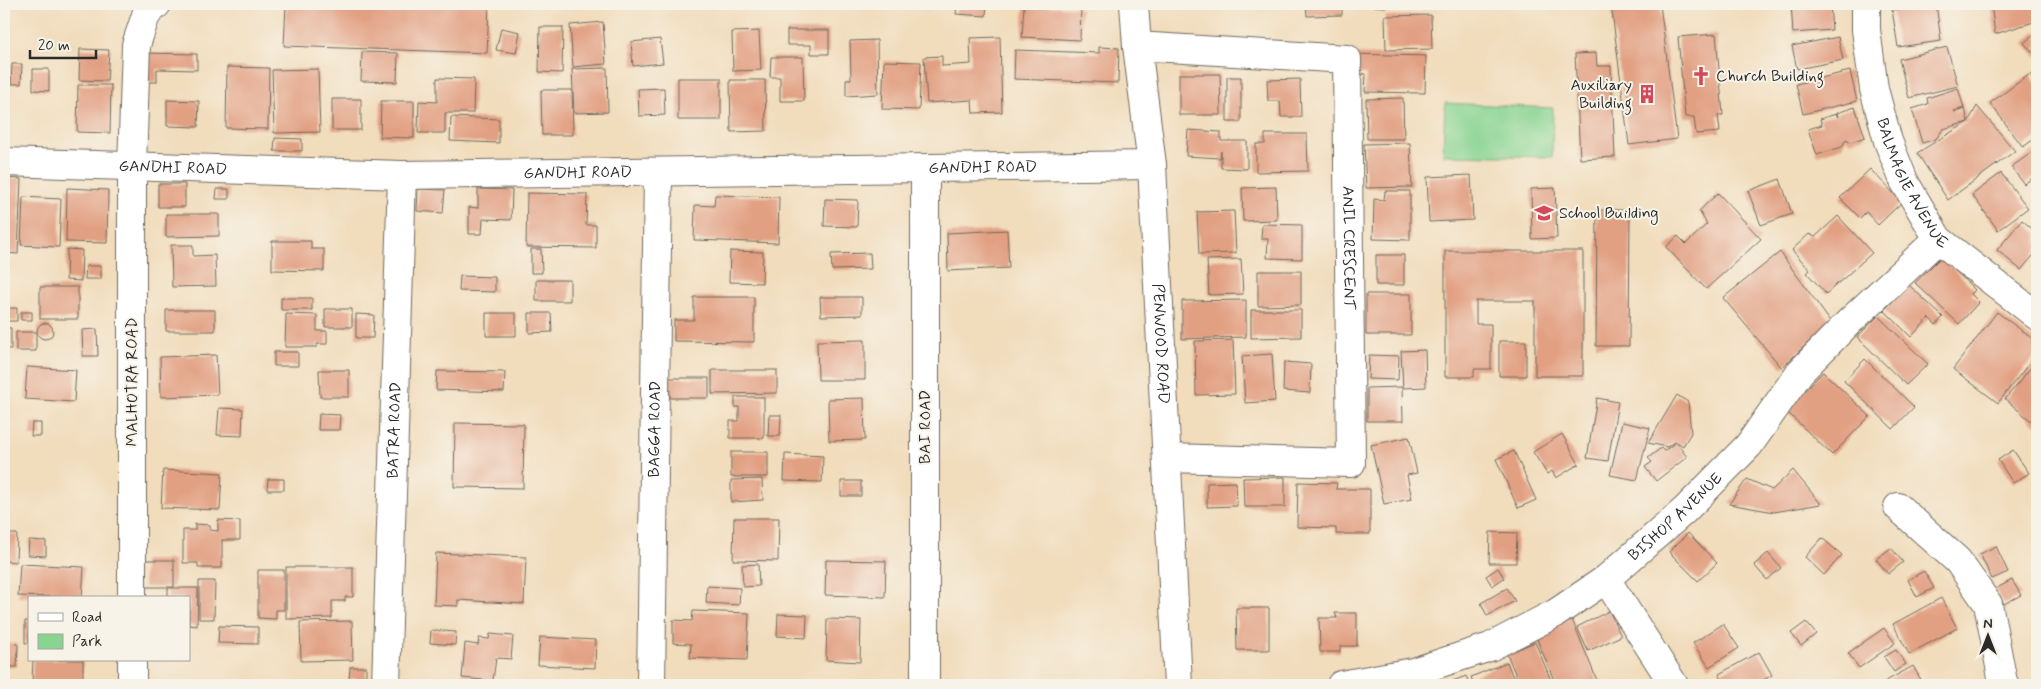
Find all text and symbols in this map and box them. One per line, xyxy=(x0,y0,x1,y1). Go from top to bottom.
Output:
scale bar xyxy=(30,28,96,60)
text: 20 m xyxy=(38,36,70,56)
church icon: Church Building xyxy=(1690,65,1712,87)
place label: Church Building xyxy=(1716,66,1824,88)
place label: Auxiliary Building xyxy=(1571,75,1632,115)
building icon: Auxiliary Building xyxy=(1636,83,1658,105)
street label: BALMAGIE AVENUE xyxy=(1872,116,1952,254)
street label: GANDHI ROAD xyxy=(118,155,228,180)
street label: GANDHI ROAD xyxy=(928,156,1037,178)
street label: GANDHI ROAD xyxy=(523,161,632,184)
street label: ANIL CRESCENT xyxy=(1338,186,1360,311)
school or university icon: School Building xyxy=(1533,202,1555,224)
place label: School Building xyxy=(1559,203,1658,225)
street label: PENWOOD ROAD xyxy=(1147,283,1174,404)
street label: MALHOTRA ROAD xyxy=(122,317,143,447)
street label: BAGGA ROAD xyxy=(643,381,666,478)
street label: BATRA ROAD xyxy=(382,382,406,479)
street label: BAI ROAD xyxy=(915,390,936,464)
street label: BISHOP AVENUE xyxy=(1624,468,1727,566)
legend xyxy=(28,596,190,662)
text: Road xyxy=(72,608,102,628)
north arrow xyxy=(1964,612,2014,662)
text: N xyxy=(1983,615,1993,633)
text: Park xyxy=(72,632,102,652)

